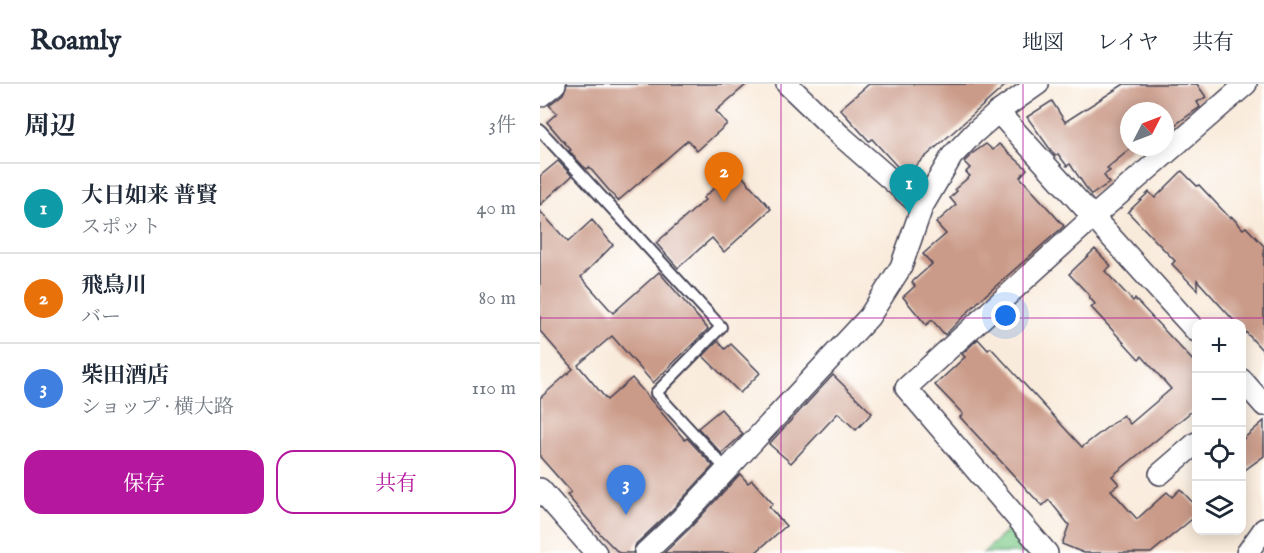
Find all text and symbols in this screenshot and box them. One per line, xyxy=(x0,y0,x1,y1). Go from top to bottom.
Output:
text: Roamly xyxy=(30,24,121,59)
text: 地図 xyxy=(1022,30,1064,57)
text: レイヤ xyxy=(1097,30,1159,57)
text: 共有 xyxy=(1192,30,1234,57)
north arrow xyxy=(1120,102,1174,156)
text: 周辺 xyxy=(24,110,76,143)
text: 3件 xyxy=(489,113,516,138)
pin: 2 xyxy=(704,152,744,202)
pin: 1 xyxy=(890,164,928,214)
text: 大日如来 普賢 xyxy=(81,182,218,210)
text: 1 xyxy=(40,196,47,221)
text: 40 m xyxy=(477,196,516,221)
text: スポット xyxy=(81,215,161,240)
text: 飛鳥川 xyxy=(81,272,147,300)
text: 2 xyxy=(39,286,48,311)
text: 80 m xyxy=(479,286,516,311)
your location xyxy=(991,301,1020,330)
text: バー xyxy=(81,305,121,330)
map controls xyxy=(1192,319,1246,535)
button: + xyxy=(1192,319,1246,373)
text: 柴田酒店 xyxy=(81,362,169,390)
button: − xyxy=(1192,373,1246,427)
text: 3 xyxy=(40,376,47,401)
text: 110 m xyxy=(472,376,516,401)
text: ショップ · 横大路 xyxy=(81,395,234,420)
button: locate xyxy=(1192,427,1246,481)
button: 保存 xyxy=(24,450,264,514)
button: 共有 xyxy=(276,450,516,514)
pin: 3 xyxy=(606,466,646,515)
button: layers xyxy=(1192,481,1246,535)

